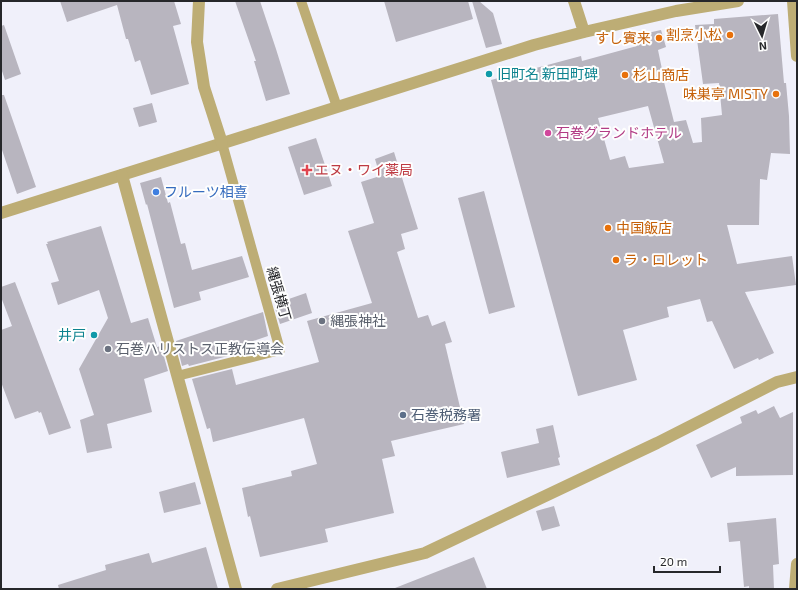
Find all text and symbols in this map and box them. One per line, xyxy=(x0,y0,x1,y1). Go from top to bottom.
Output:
north arrow xyxy=(742,16,782,56)
place label: 割烹小松 xyxy=(666,26,722,43)
place label: すし賓来 xyxy=(595,29,651,46)
marker: 割烹小松 xyxy=(725,30,735,40)
marker: すし賓来 xyxy=(654,33,664,43)
text: N xyxy=(758,40,767,53)
place label: 旧町名 新田町碑 xyxy=(497,65,598,82)
place label: 杉山商店 xyxy=(633,66,689,83)
marker: 旧町名 新田町碑 xyxy=(484,69,494,79)
marker: 杉山商店 xyxy=(620,70,630,80)
place label: 味巣亭 MISTY xyxy=(683,85,768,102)
marker: 味巣亭 MISTY xyxy=(771,89,781,99)
place label: 石巻グランドホテル xyxy=(556,124,682,141)
marker: 石巻グランドホテル xyxy=(543,128,553,138)
place label: エヌ・ワイ薬局 xyxy=(315,161,413,178)
marker: エヌ・ワイ薬局 xyxy=(302,165,312,175)
place label: フルーツ相喜 xyxy=(164,183,248,200)
marker: フルーツ相喜 xyxy=(151,187,161,197)
place label: 中国飯店 xyxy=(616,219,672,236)
marker: 中国飯店 xyxy=(603,223,613,233)
place label: ラ・ロレット xyxy=(624,251,708,268)
marker: ラ・ロレット xyxy=(611,255,621,265)
street label: 縄張横丁 xyxy=(264,265,295,323)
place label: 縄張神社 xyxy=(330,312,386,329)
marker: 縄張神社 xyxy=(317,316,327,326)
place label: 井戸 xyxy=(58,326,86,343)
marker: 井戸 xyxy=(89,330,99,340)
place label: 石巻ハリストス正教伝導会 xyxy=(116,340,284,357)
marker: 石巻ハリストス正教伝導会 xyxy=(103,344,113,354)
place label: 石巻税務署 xyxy=(411,406,481,423)
marker: 石巻税務署 xyxy=(398,410,408,420)
scale bar xyxy=(654,548,720,574)
text: 20 m xyxy=(660,554,687,568)

